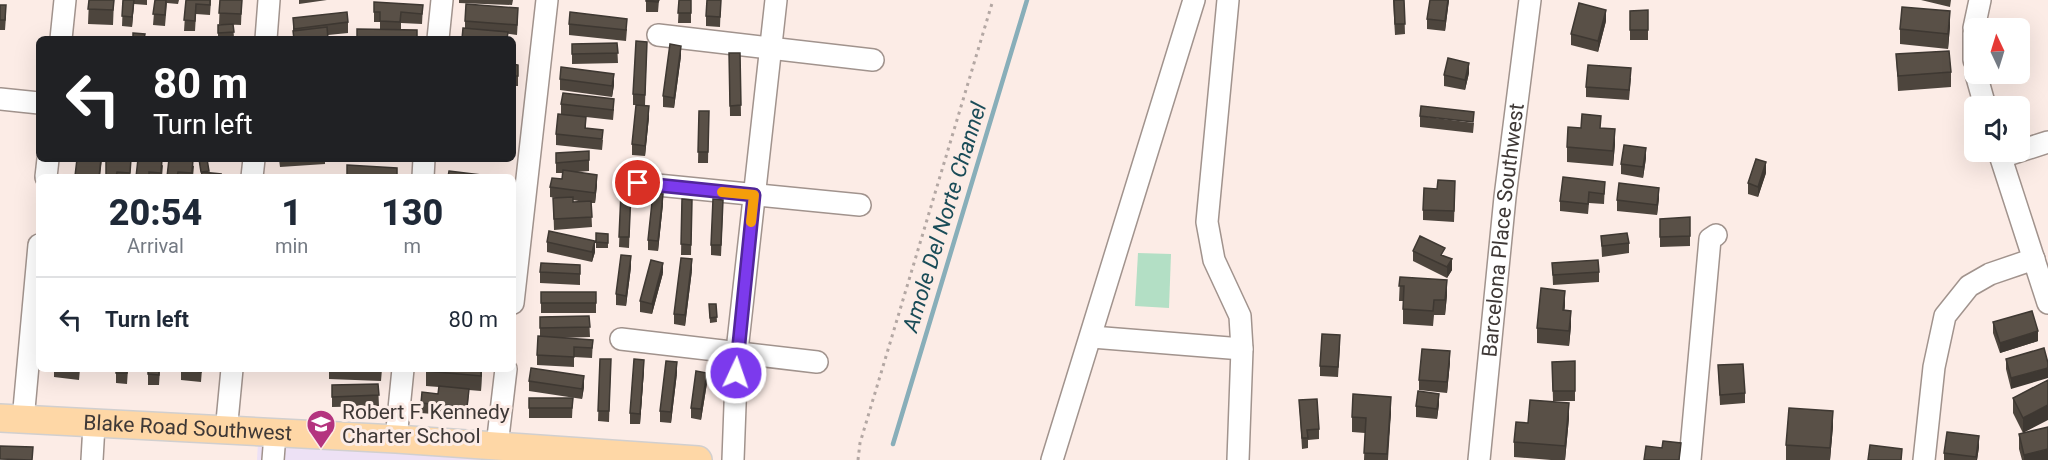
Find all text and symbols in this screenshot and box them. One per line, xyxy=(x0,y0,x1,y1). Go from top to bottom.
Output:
north arrow xyxy=(1964,18,2030,84)
map controls xyxy=(1964,18,2030,162)
text: 80 m xyxy=(153,59,248,108)
icon: left xyxy=(54,60,132,138)
button: sound xyxy=(1964,96,2030,162)
water label: Amole Del Norte Channel xyxy=(897,99,992,336)
street label: Barcelona Place Southwest xyxy=(1477,102,1529,358)
text: Turn left xyxy=(153,109,253,141)
pin xyxy=(612,157,663,208)
icon: arrive xyxy=(621,166,654,199)
text: 20:54 xyxy=(109,192,202,234)
text: 1 xyxy=(281,192,302,234)
text: 130 xyxy=(381,192,443,234)
text: Arrival xyxy=(127,234,184,258)
text: min xyxy=(275,234,308,258)
text: m xyxy=(403,234,421,258)
icon: left xyxy=(54,303,87,336)
text: Turn left xyxy=(105,307,189,332)
text: 80 m xyxy=(449,307,498,332)
position arrow xyxy=(704,341,768,405)
place label: Robert F. Kennedy Charter School xyxy=(342,400,510,448)
school or university icon: Robert F. Kennedy Charter School xyxy=(305,408,337,450)
street label: Blake Road Southwest xyxy=(83,410,293,445)

